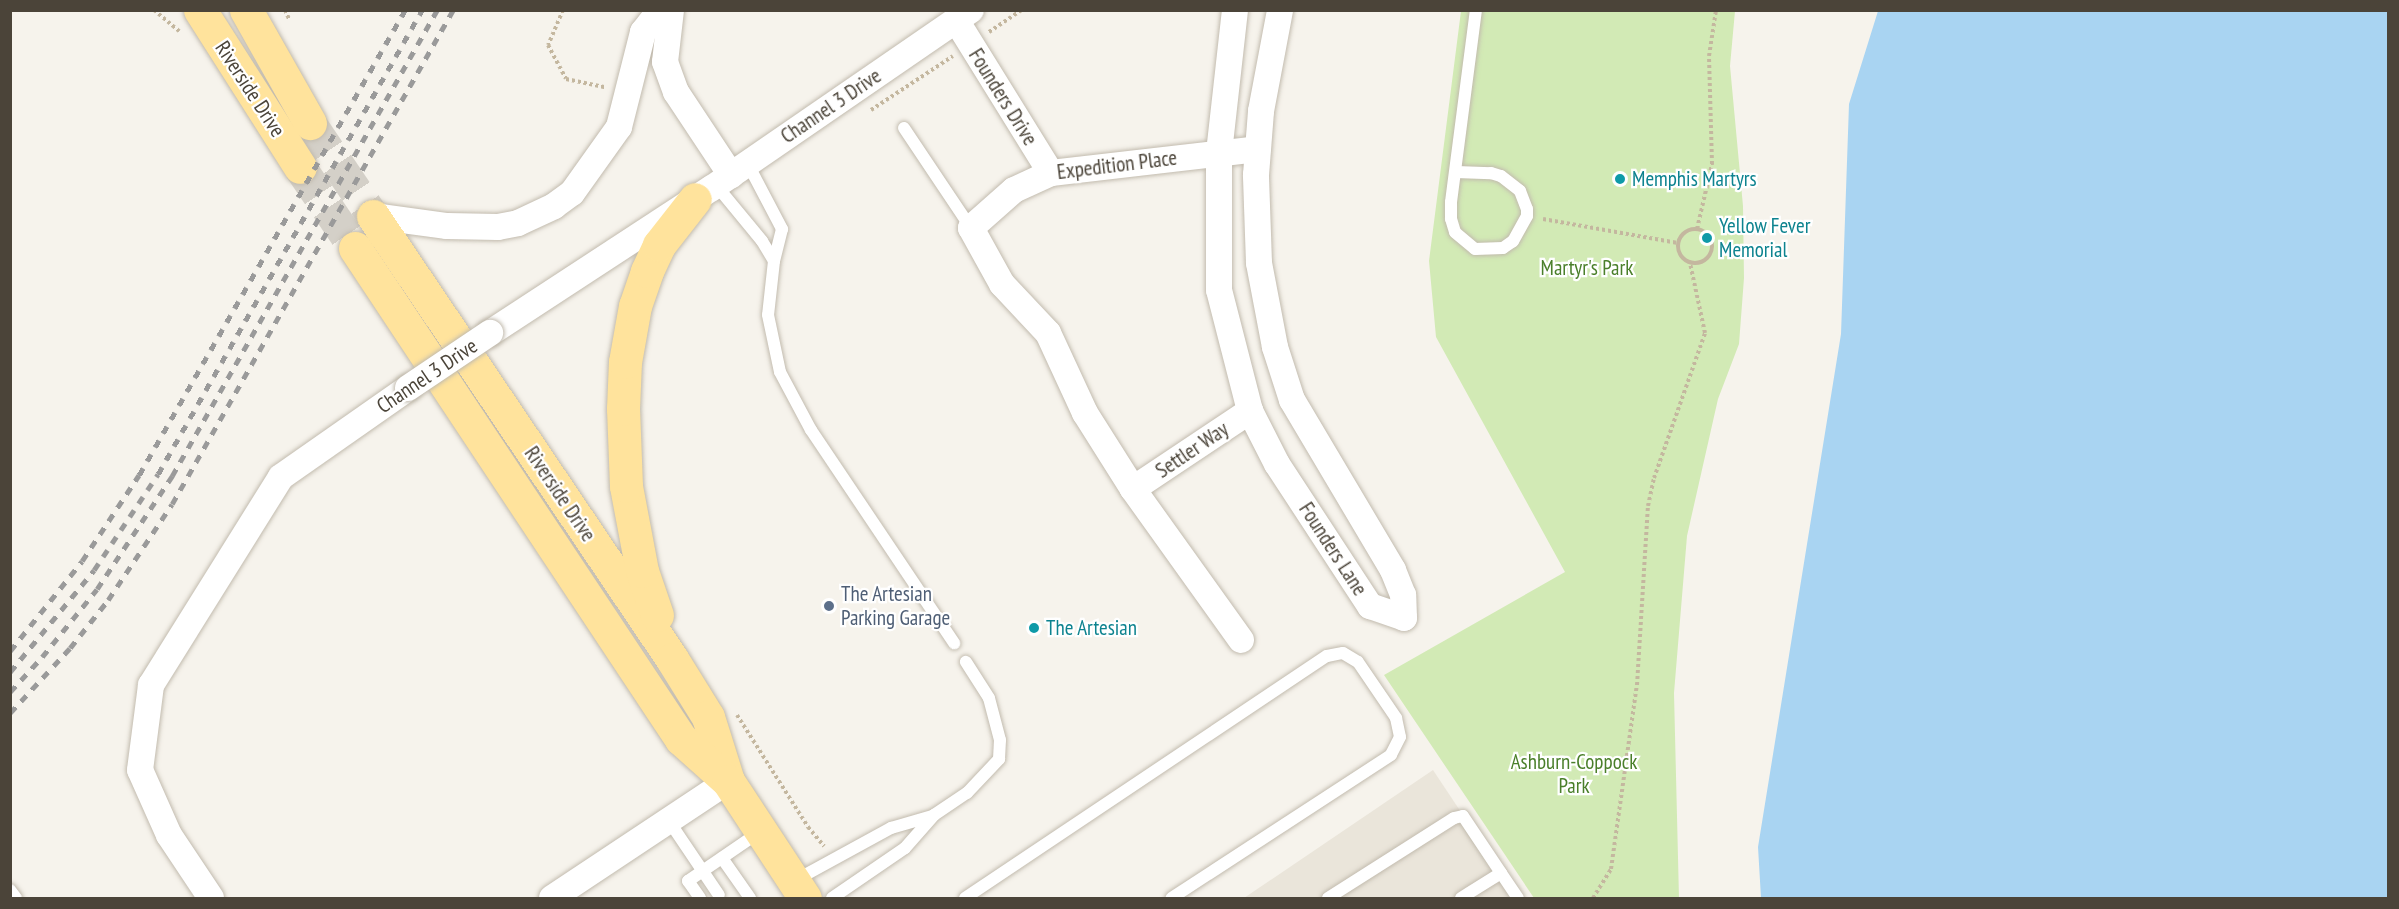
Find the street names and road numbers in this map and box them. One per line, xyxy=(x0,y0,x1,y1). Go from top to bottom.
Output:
street label: Riverside Drive xyxy=(210,36,290,142)
street label: Founders Drive xyxy=(963,44,1043,150)
street label: Channel 3 Drive xyxy=(776,63,886,149)
street label: Expedition Place xyxy=(1056,145,1178,185)
street label: Channel 3 Drive xyxy=(372,333,482,419)
street label: Settler Way xyxy=(1151,416,1233,484)
street label: Riverside Drive xyxy=(519,442,601,546)
street label: Founders Lane xyxy=(1294,498,1372,600)

